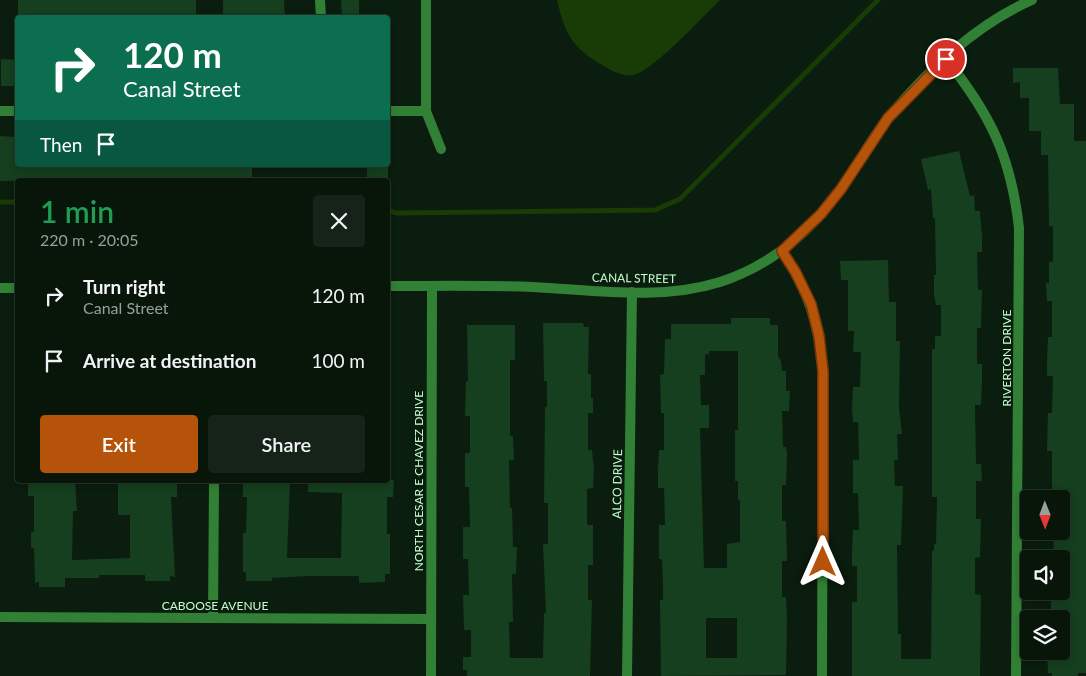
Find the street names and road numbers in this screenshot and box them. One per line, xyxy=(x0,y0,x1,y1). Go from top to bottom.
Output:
street label: CANAL STREET xyxy=(592,270,676,286)
street label: RIVERTON DRIVE xyxy=(999,310,1014,406)
street label: NORTH CESAR E CHAVEZ DRIVE xyxy=(411,391,426,571)
street label: ALCO DRIVE xyxy=(609,449,625,519)
street label: CABOOSE AVENUE xyxy=(162,598,268,613)

